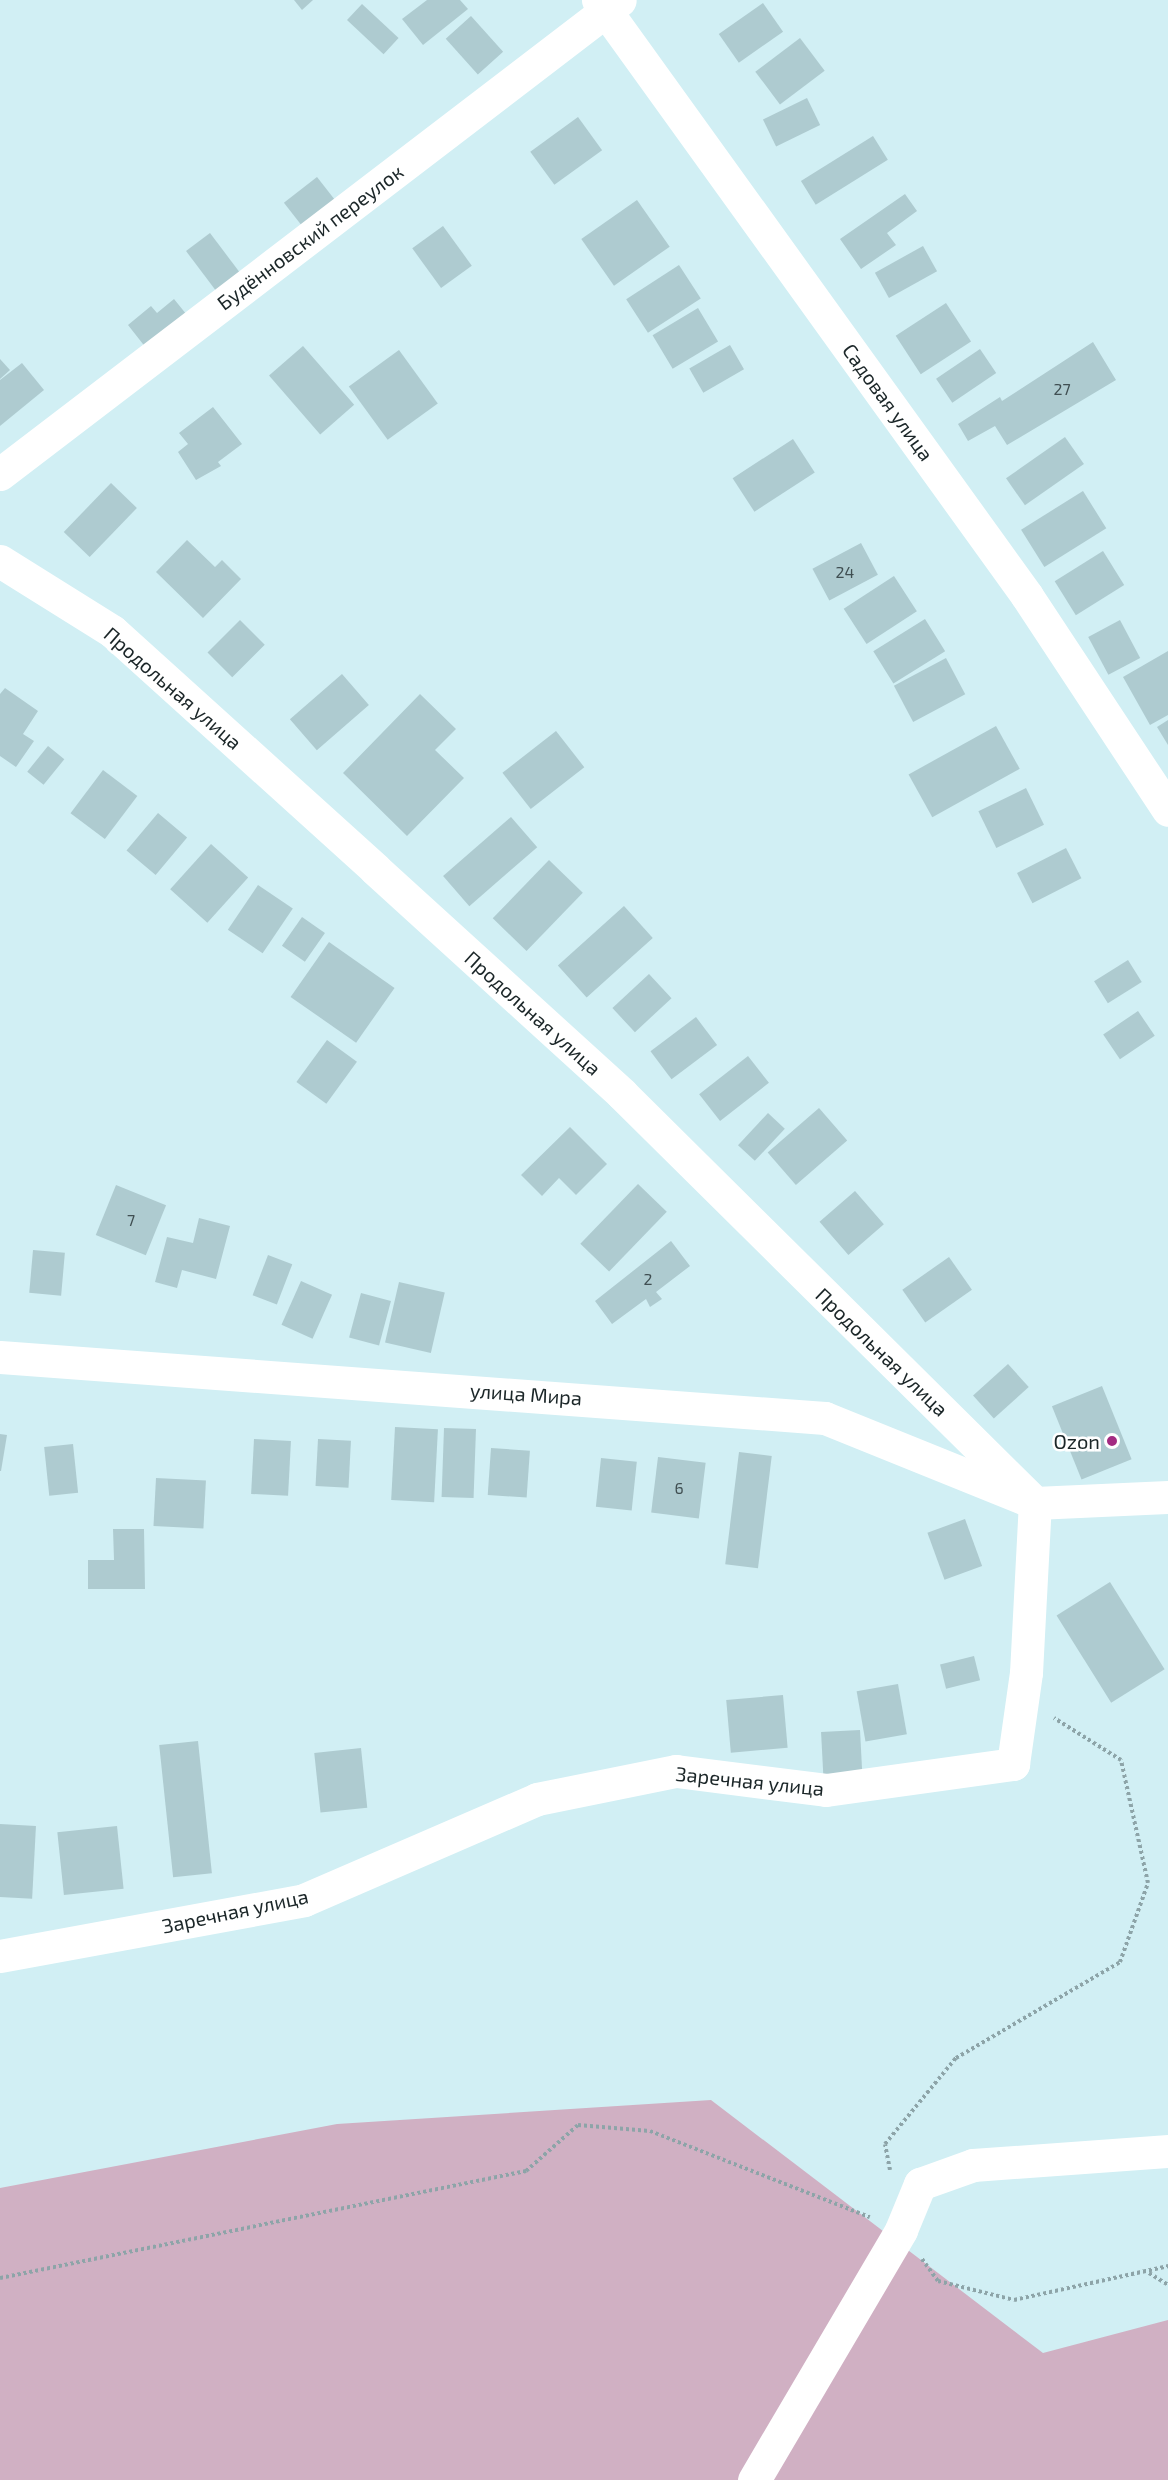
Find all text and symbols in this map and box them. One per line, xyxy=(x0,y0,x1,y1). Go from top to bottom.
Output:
street label: Будённовский переулок xyxy=(212,159,408,315)
street label: Садовая улица xyxy=(837,339,939,465)
house number: 27 xyxy=(1053,379,1071,399)
house number: 24 xyxy=(836,562,854,582)
street label: Продольная улица xyxy=(99,622,247,754)
street label: Продольная улица xyxy=(460,946,606,1080)
house number: 7 xyxy=(127,1210,135,1230)
house number: 2 xyxy=(644,1269,652,1289)
street label: Продольная улица xyxy=(811,1283,953,1421)
street label: улица Мира xyxy=(469,1378,583,1410)
place label: Ozon xyxy=(1053,1429,1100,1453)
marker: Ozon xyxy=(1105,1434,1119,1448)
house number: 6 xyxy=(674,1478,684,1498)
street label: Заречная улица xyxy=(675,1761,825,1801)
street label: Заречная улица xyxy=(160,1884,310,1938)

